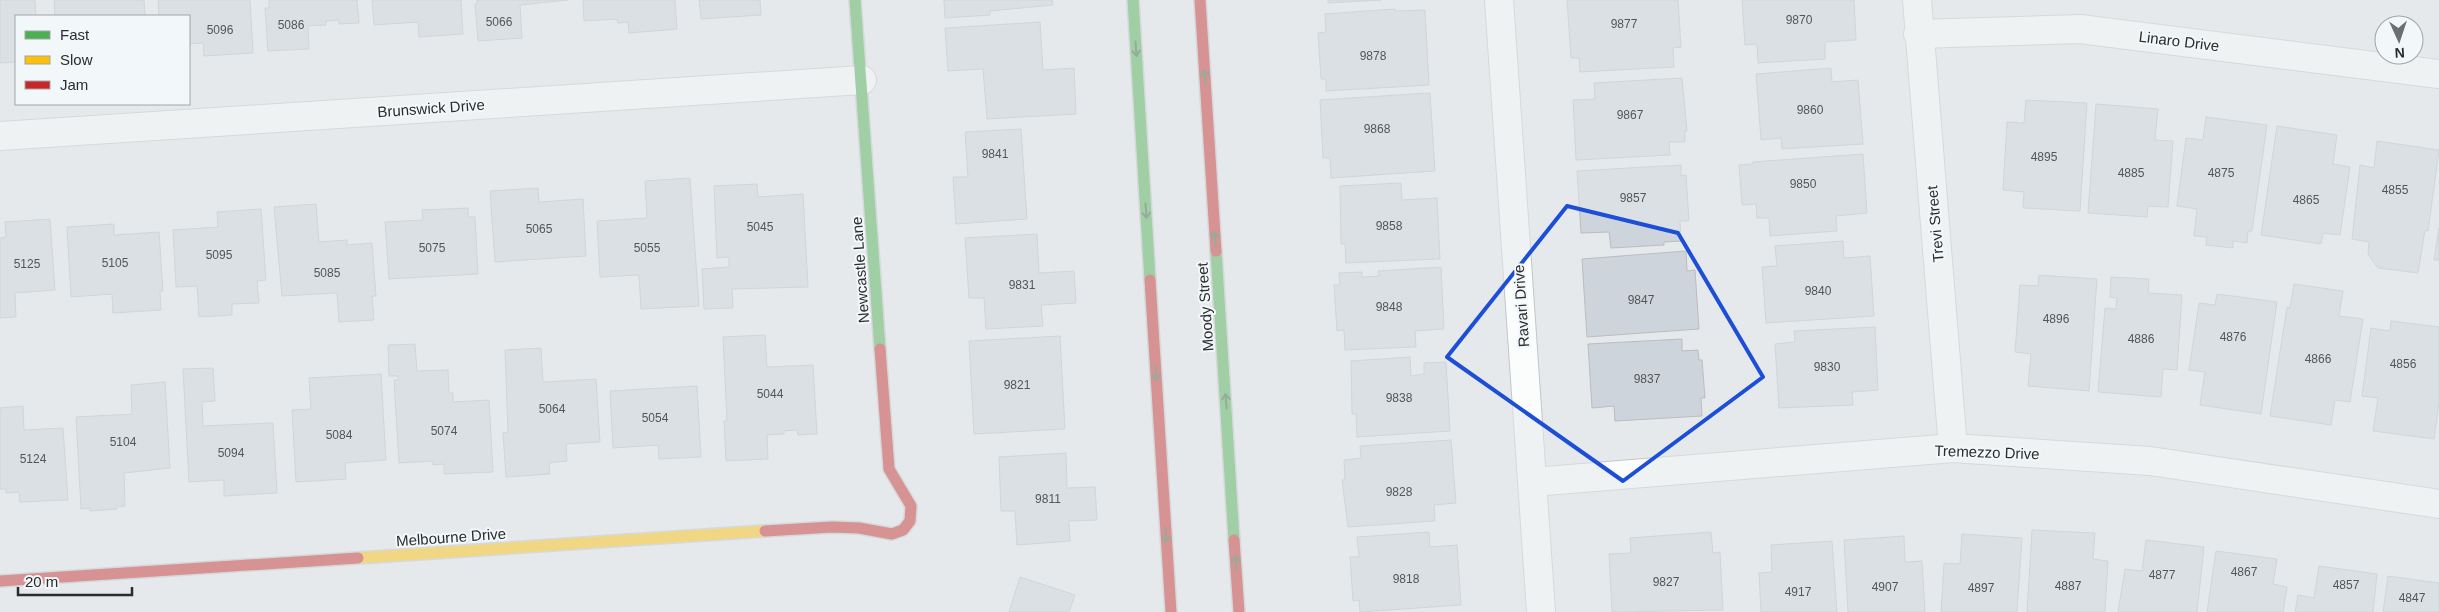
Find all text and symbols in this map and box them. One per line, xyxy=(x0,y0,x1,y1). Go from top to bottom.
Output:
house number: 9870 xyxy=(1786,13,1813,27)
legend xyxy=(15,15,190,105)
house number: 5066 xyxy=(486,15,513,29)
north arrow xyxy=(2374,15,2424,65)
house number: 9877 xyxy=(1611,17,1638,31)
house number: 5086 xyxy=(278,18,305,32)
house number: 5096 xyxy=(207,23,234,37)
text: Fast xyxy=(60,26,90,43)
street label: Linaro Drive xyxy=(2138,28,2220,54)
one-way arrow xyxy=(1132,40,1141,56)
text: N xyxy=(2394,45,2405,61)
house number: 9878 xyxy=(1360,49,1387,63)
text: Slow xyxy=(60,51,93,68)
one-way arrow xyxy=(1200,69,1209,85)
text: Jam xyxy=(60,76,88,93)
street label: Brunswick Drive xyxy=(377,96,485,120)
house number: 9860 xyxy=(1797,103,1824,117)
house number: 9867 xyxy=(1617,108,1644,122)
house number: 9868 xyxy=(1364,122,1391,136)
house number: 9841 xyxy=(982,147,1009,161)
house number: 4895 xyxy=(2031,150,2058,164)
house number: 4885 xyxy=(2118,166,2145,180)
house number: 4875 xyxy=(2208,166,2235,180)
house number: 9850 xyxy=(1790,177,1817,191)
house number: 4855 xyxy=(2382,183,2409,197)
street label: Trevi Street xyxy=(1923,184,1947,263)
house number: 9857 xyxy=(1620,191,1647,205)
house number: 4865 xyxy=(2293,193,2320,207)
one-way arrow xyxy=(1142,203,1151,219)
street label: Newcastle Lane xyxy=(848,216,872,324)
house number: 9858 xyxy=(1376,219,1403,233)
house number: 5045 xyxy=(747,220,774,234)
house number: 5065 xyxy=(526,222,553,236)
one-way arrow xyxy=(1211,231,1220,247)
house number: 5075 xyxy=(419,241,446,255)
house number: 5055 xyxy=(634,241,661,255)
house number: 5095 xyxy=(206,248,233,262)
house number: 5105 xyxy=(102,256,129,270)
house number: 5125 xyxy=(14,257,41,271)
street label: Moody Street xyxy=(1193,261,1217,352)
street label: Ravari Drive xyxy=(1510,264,1532,348)
house number: 5085 xyxy=(314,266,341,280)
house number: 9831 xyxy=(1009,278,1036,292)
house number: 9840 xyxy=(1805,284,1832,298)
house number: 9847 xyxy=(1628,293,1655,307)
house number: 9848 xyxy=(1376,300,1403,314)
house number: 4896 xyxy=(2043,312,2070,326)
house number: 4876 xyxy=(2220,330,2247,344)
house number: 4886 xyxy=(2128,332,2155,346)
house number: 4866 xyxy=(2305,352,2332,366)
house number: 4856 xyxy=(2390,357,2417,371)
house number: 9830 xyxy=(1814,360,1841,374)
one-way arrow xyxy=(1152,365,1161,381)
house number: 9837 xyxy=(1634,372,1661,386)
house number: 9821 xyxy=(1004,378,1031,392)
house number: 5044 xyxy=(757,387,784,401)
house number: 9838 xyxy=(1386,391,1413,405)
one-way arrow xyxy=(1221,393,1230,409)
house number: 5064 xyxy=(539,402,566,416)
house number: 5054 xyxy=(642,411,669,425)
house number: 5074 xyxy=(431,424,458,438)
house number: 5084 xyxy=(326,428,353,442)
house number: 5104 xyxy=(110,435,137,449)
street label: Tremezzo Drive xyxy=(1934,442,2040,462)
house number: 5094 xyxy=(218,446,245,460)
house number: 5124 xyxy=(20,452,47,466)
house number: 9828 xyxy=(1386,485,1413,499)
house number: 9811 xyxy=(1035,492,1061,506)
street label: Melbourne Drive xyxy=(396,525,506,549)
one-way arrow xyxy=(1162,527,1171,543)
one-way arrow xyxy=(1231,556,1241,572)
scale bar xyxy=(18,564,131,596)
house number: 4867 xyxy=(2231,565,2258,579)
house number: 4877 xyxy=(2149,568,2176,582)
house number: 9818 xyxy=(1393,572,1420,586)
text: 20 m xyxy=(25,573,58,590)
house number: 9827 xyxy=(1653,575,1680,589)
house number: 4857 xyxy=(2333,578,2360,592)
house number: 4887 xyxy=(2055,579,2082,593)
house number: 4907 xyxy=(1872,580,1899,594)
house number: 4897 xyxy=(1968,581,1995,595)
house number: 4917 xyxy=(1785,585,1812,599)
house number: 4847 xyxy=(2399,591,2426,605)

